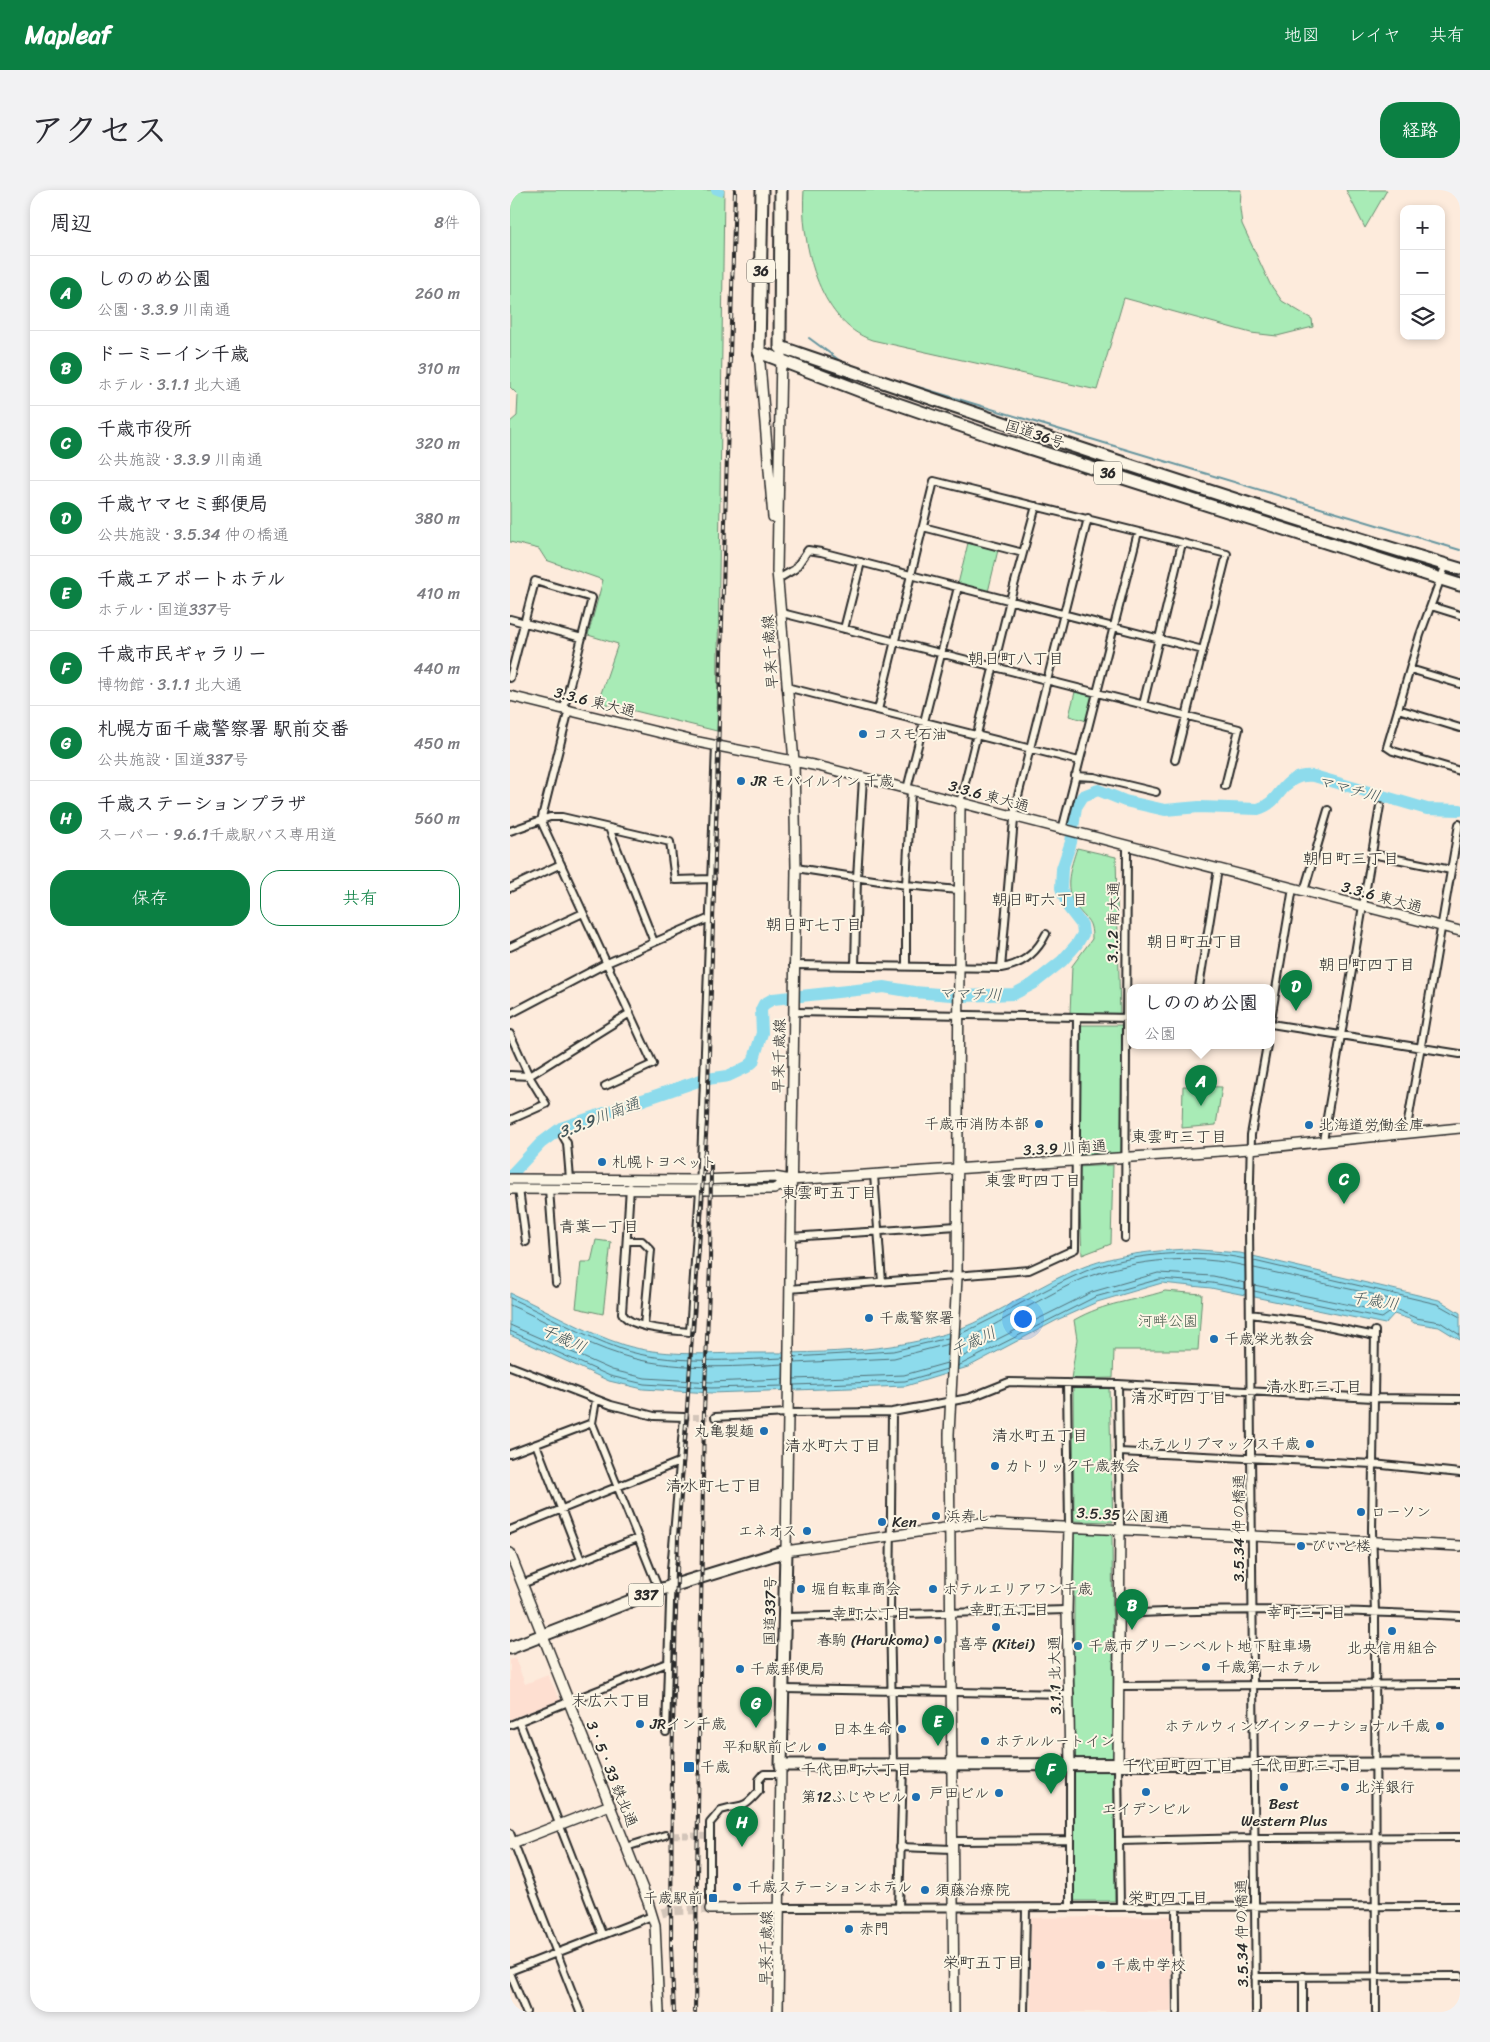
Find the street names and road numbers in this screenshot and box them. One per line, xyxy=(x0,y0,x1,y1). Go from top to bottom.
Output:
road number: 36 xyxy=(747,260,775,282)
street label: 国道36号 xyxy=(1002,412,1068,456)
road number: 36 xyxy=(1094,462,1122,484)
street label: 早来千歳線 xyxy=(754,614,786,690)
street label: 3.3.6 東大通 xyxy=(552,679,638,725)
street label: 3.3.6 東大通 xyxy=(946,773,1032,819)
street label: 3.3.6 東大通 xyxy=(1339,874,1425,920)
street label: 3.1.2 南大通 xyxy=(1099,881,1127,963)
street label: 早来千歳線 xyxy=(765,1018,793,1094)
street label: 3.3.9 川南通 xyxy=(1023,1133,1107,1163)
street label: 3.5.34 仲の橋通 xyxy=(1226,1474,1252,1582)
street label: 3.5.35 公園通 xyxy=(1076,1500,1170,1530)
street label: 国道337号 xyxy=(756,1576,784,1646)
road number: 337 xyxy=(628,1584,664,1606)
street label: 3.1.1 北大通 xyxy=(1041,1635,1069,1715)
street label: 3・5・33 鉄北通 xyxy=(579,1717,645,1831)
street label: 3.5.34 仲の橋通 xyxy=(1228,1879,1256,1987)
street label: 早来千歳線 xyxy=(752,1910,780,1986)

